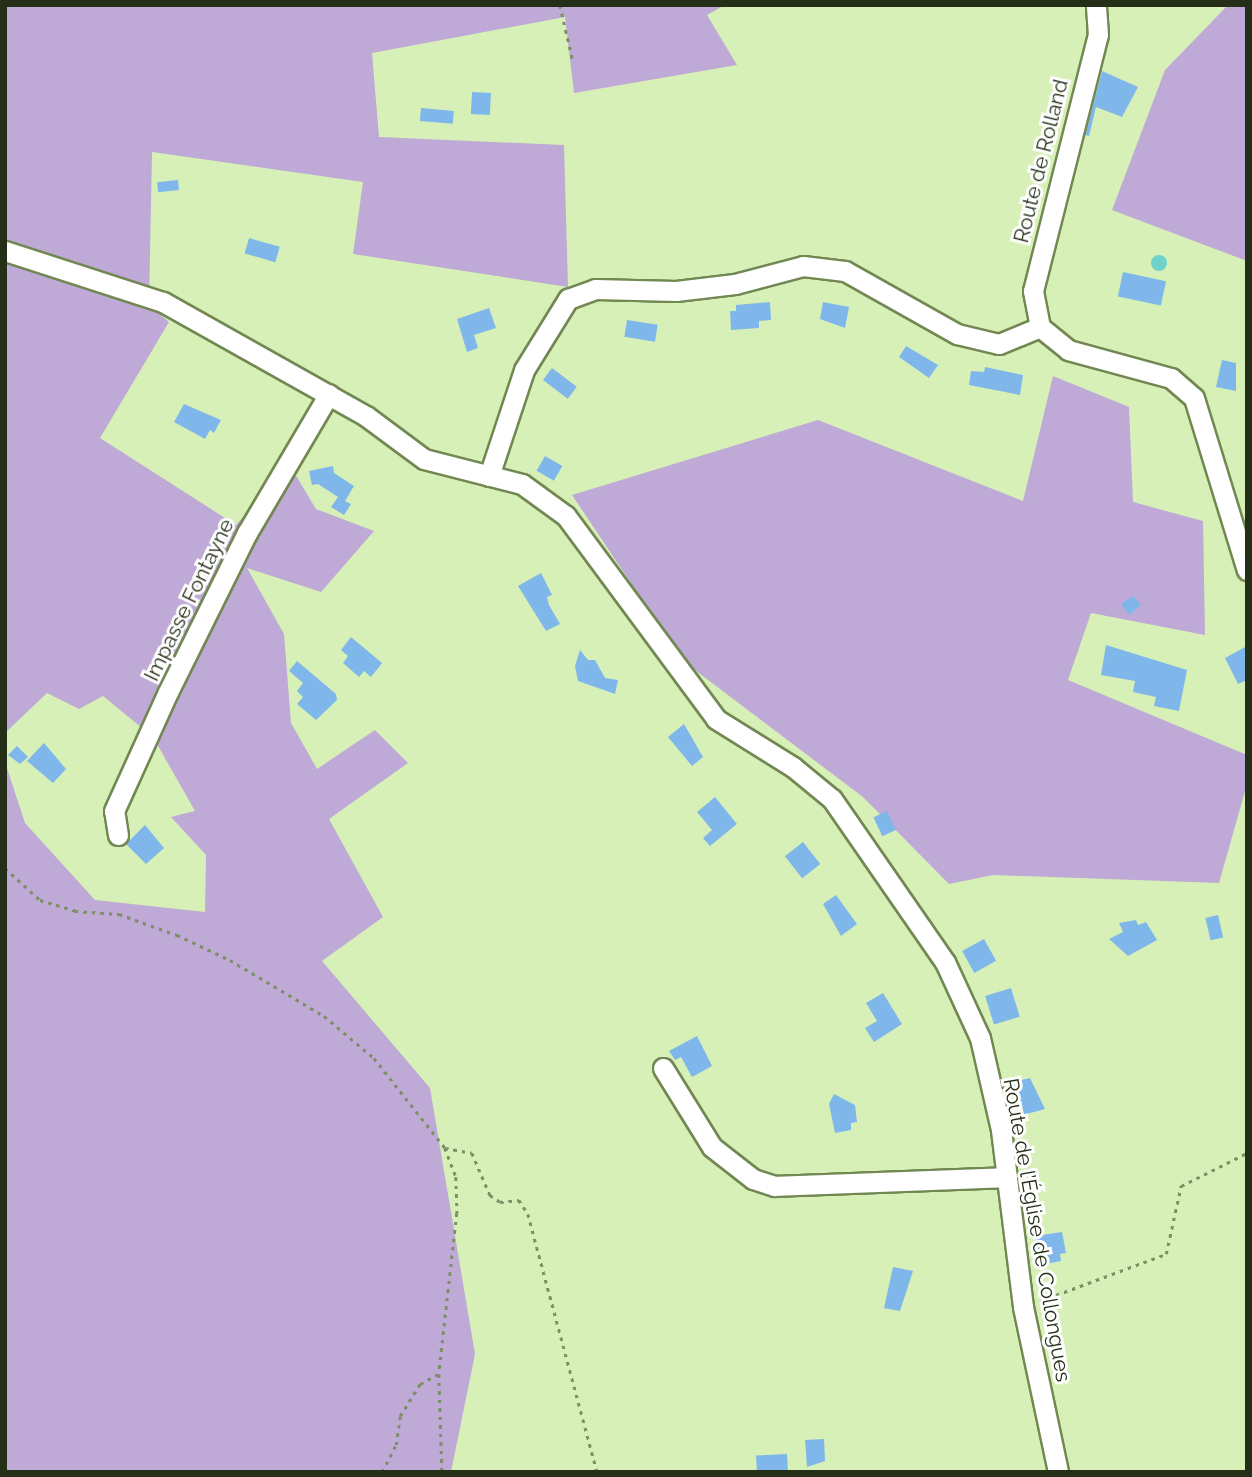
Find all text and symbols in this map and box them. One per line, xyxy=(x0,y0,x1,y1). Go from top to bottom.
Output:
street label: Route de Rolland xyxy=(1008,77,1074,245)
street label: Impasse Fontayne xyxy=(139,515,239,685)
street label: Route de l’Église de Collongues xyxy=(998,1076,1076,1384)

